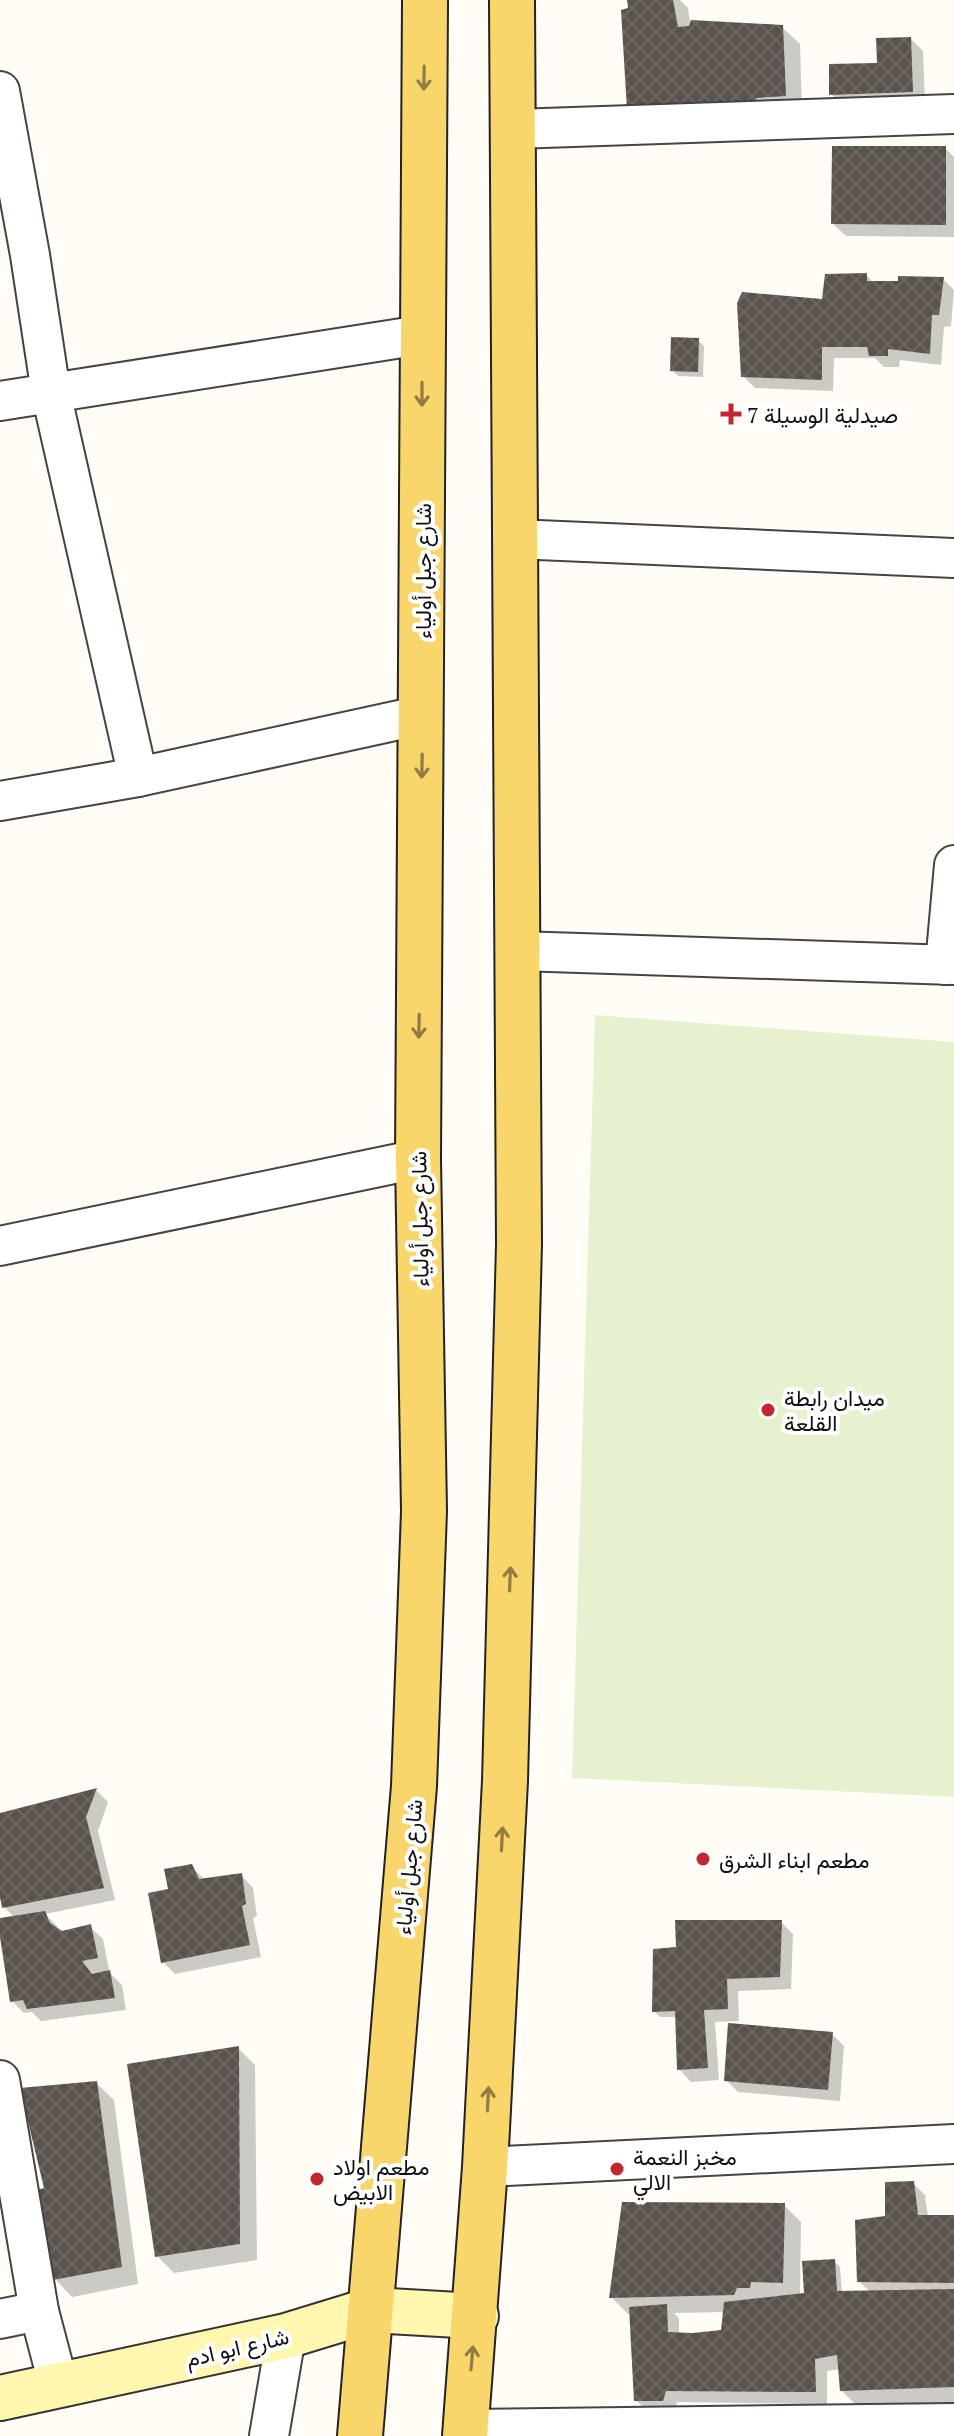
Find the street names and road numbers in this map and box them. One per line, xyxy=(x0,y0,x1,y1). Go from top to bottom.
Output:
street label: شارع جبل أولياء xyxy=(408,503,438,639)
street label: شارع جبل أولياء xyxy=(403,1151,436,1287)
street label: شارع جبل أولياء xyxy=(388,1798,429,1936)
street label: شارع ابو ادم xyxy=(183,2321,292,2374)

